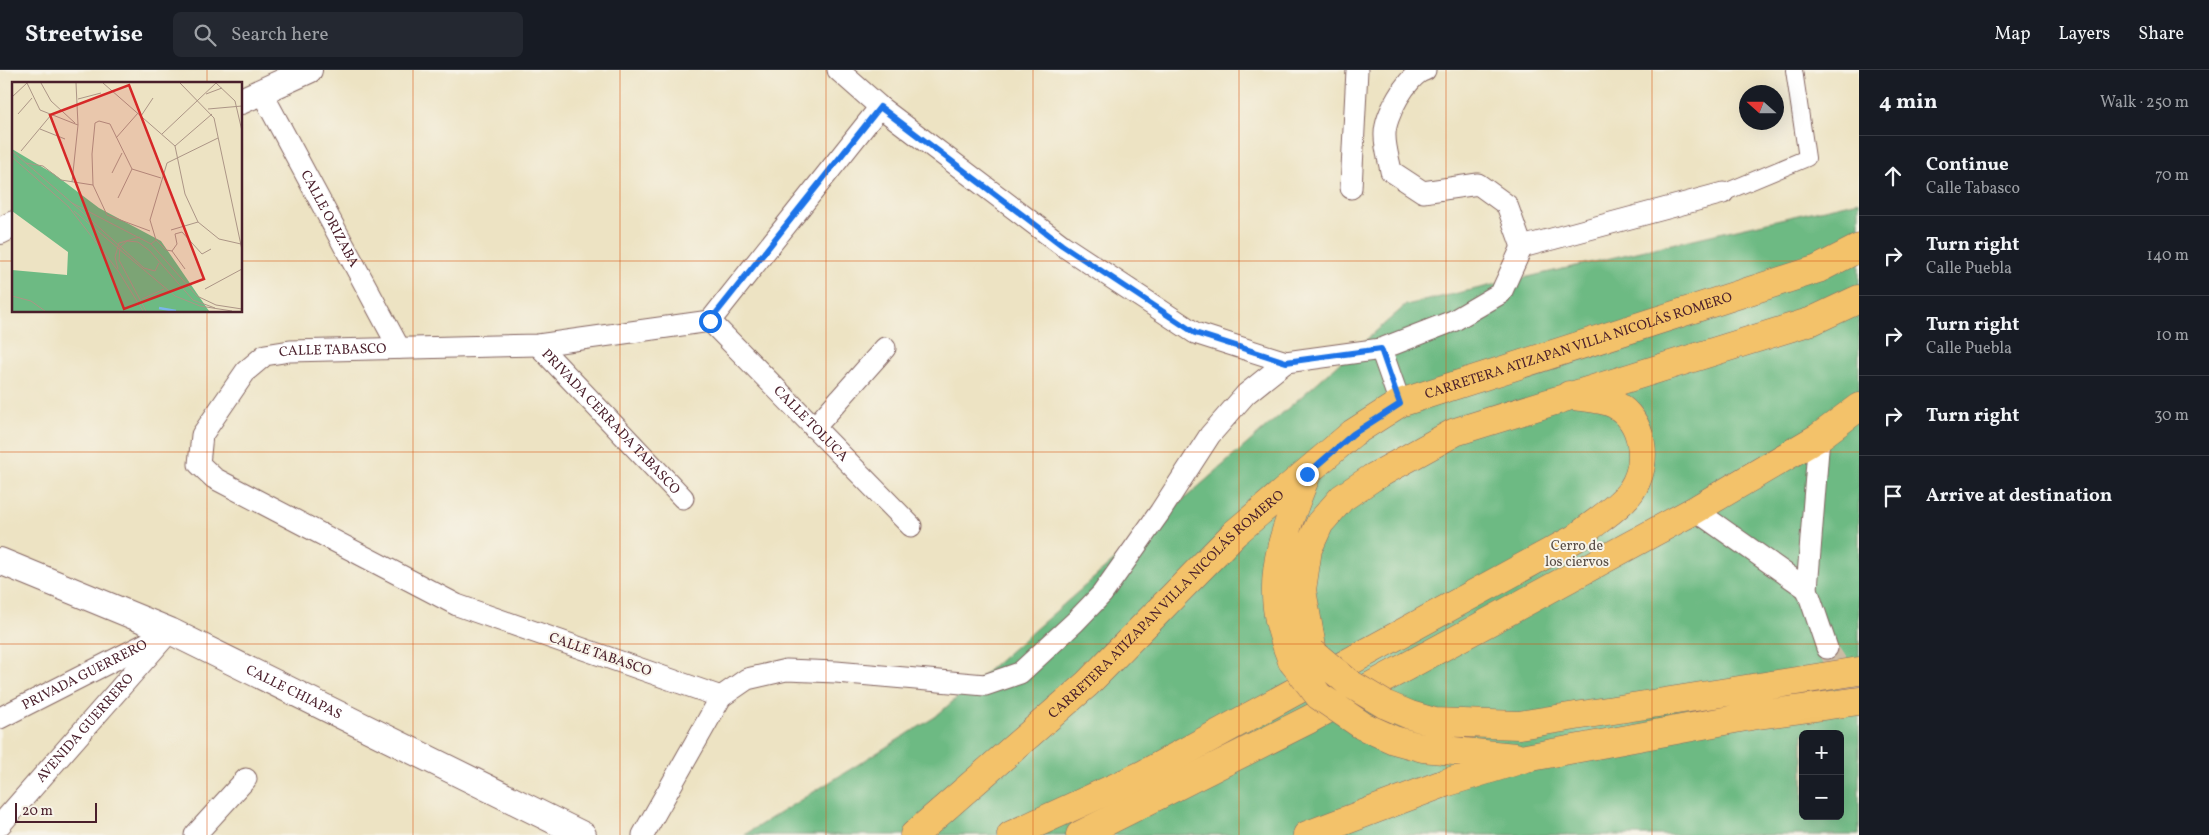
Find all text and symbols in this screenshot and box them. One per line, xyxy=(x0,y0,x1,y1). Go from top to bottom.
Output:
search box xyxy=(173,12,523,57)
text: Streetwise xyxy=(25,18,143,52)
icon: search xyxy=(191,21,219,49)
text: Search here xyxy=(231,22,328,48)
text: Map xyxy=(1994,22,2030,47)
text: Layers xyxy=(2058,22,2110,47)
text: Share xyxy=(2138,22,2184,47)
inset map xyxy=(12,82,242,312)
north arrow xyxy=(1739,85,1784,130)
text: 4 min xyxy=(1879,88,1938,117)
text: Walk · 250 m xyxy=(2100,92,2189,114)
text: Continue xyxy=(1926,152,2009,178)
icon: ahead xyxy=(1879,162,1907,190)
text: 70 m xyxy=(2155,165,2189,187)
street label: CALLE ORIZABA xyxy=(296,167,363,271)
text: Calle Tabasco xyxy=(1926,178,2020,200)
text: Turn right xyxy=(1926,232,2019,258)
icon: right xyxy=(1879,242,1907,270)
text: 140 m xyxy=(2147,245,2189,267)
text: Calle Puebla xyxy=(1926,258,2012,280)
street label: CARRETERA ATIZAPAN VILLA NICOLÁS ROMERO xyxy=(1422,288,1735,404)
route start xyxy=(699,310,722,333)
text: Turn right xyxy=(1926,312,2019,338)
icon: right xyxy=(1879,322,1907,350)
text: 10 m xyxy=(2156,325,2189,347)
text: Calle Puebla xyxy=(1926,338,2012,360)
street label: CALLE TABASCO xyxy=(278,339,387,362)
street label: PRIVADA CERRADA TABASCO xyxy=(537,345,684,499)
street label: CALLE TOLUCA xyxy=(769,382,853,466)
icon: right xyxy=(1879,402,1907,430)
text: Turn right xyxy=(1926,403,2019,429)
text: 30 m xyxy=(2154,405,2189,427)
route end xyxy=(1296,463,1319,486)
icon: arrive xyxy=(1879,482,1907,510)
text: Arrive at destination xyxy=(1926,483,2112,509)
street label: CARRETERA ATIZAPAN VILLA NICOLÁS ROMERO xyxy=(1044,486,1288,723)
park label: Cerro de los ciervos xyxy=(1545,537,1609,572)
street label: CALLE TABASCO xyxy=(546,629,654,681)
street label: PRIVADA GUERRERO xyxy=(19,635,151,715)
street label: CALLE CHIAPAS xyxy=(242,660,345,724)
street label: AVENIDA GUERRERO xyxy=(32,669,138,787)
map controls xyxy=(1799,730,1844,820)
button: + xyxy=(1799,730,1844,775)
button: − xyxy=(1799,775,1844,820)
scale bar xyxy=(15,800,98,823)
text: 20 m xyxy=(22,802,53,821)

